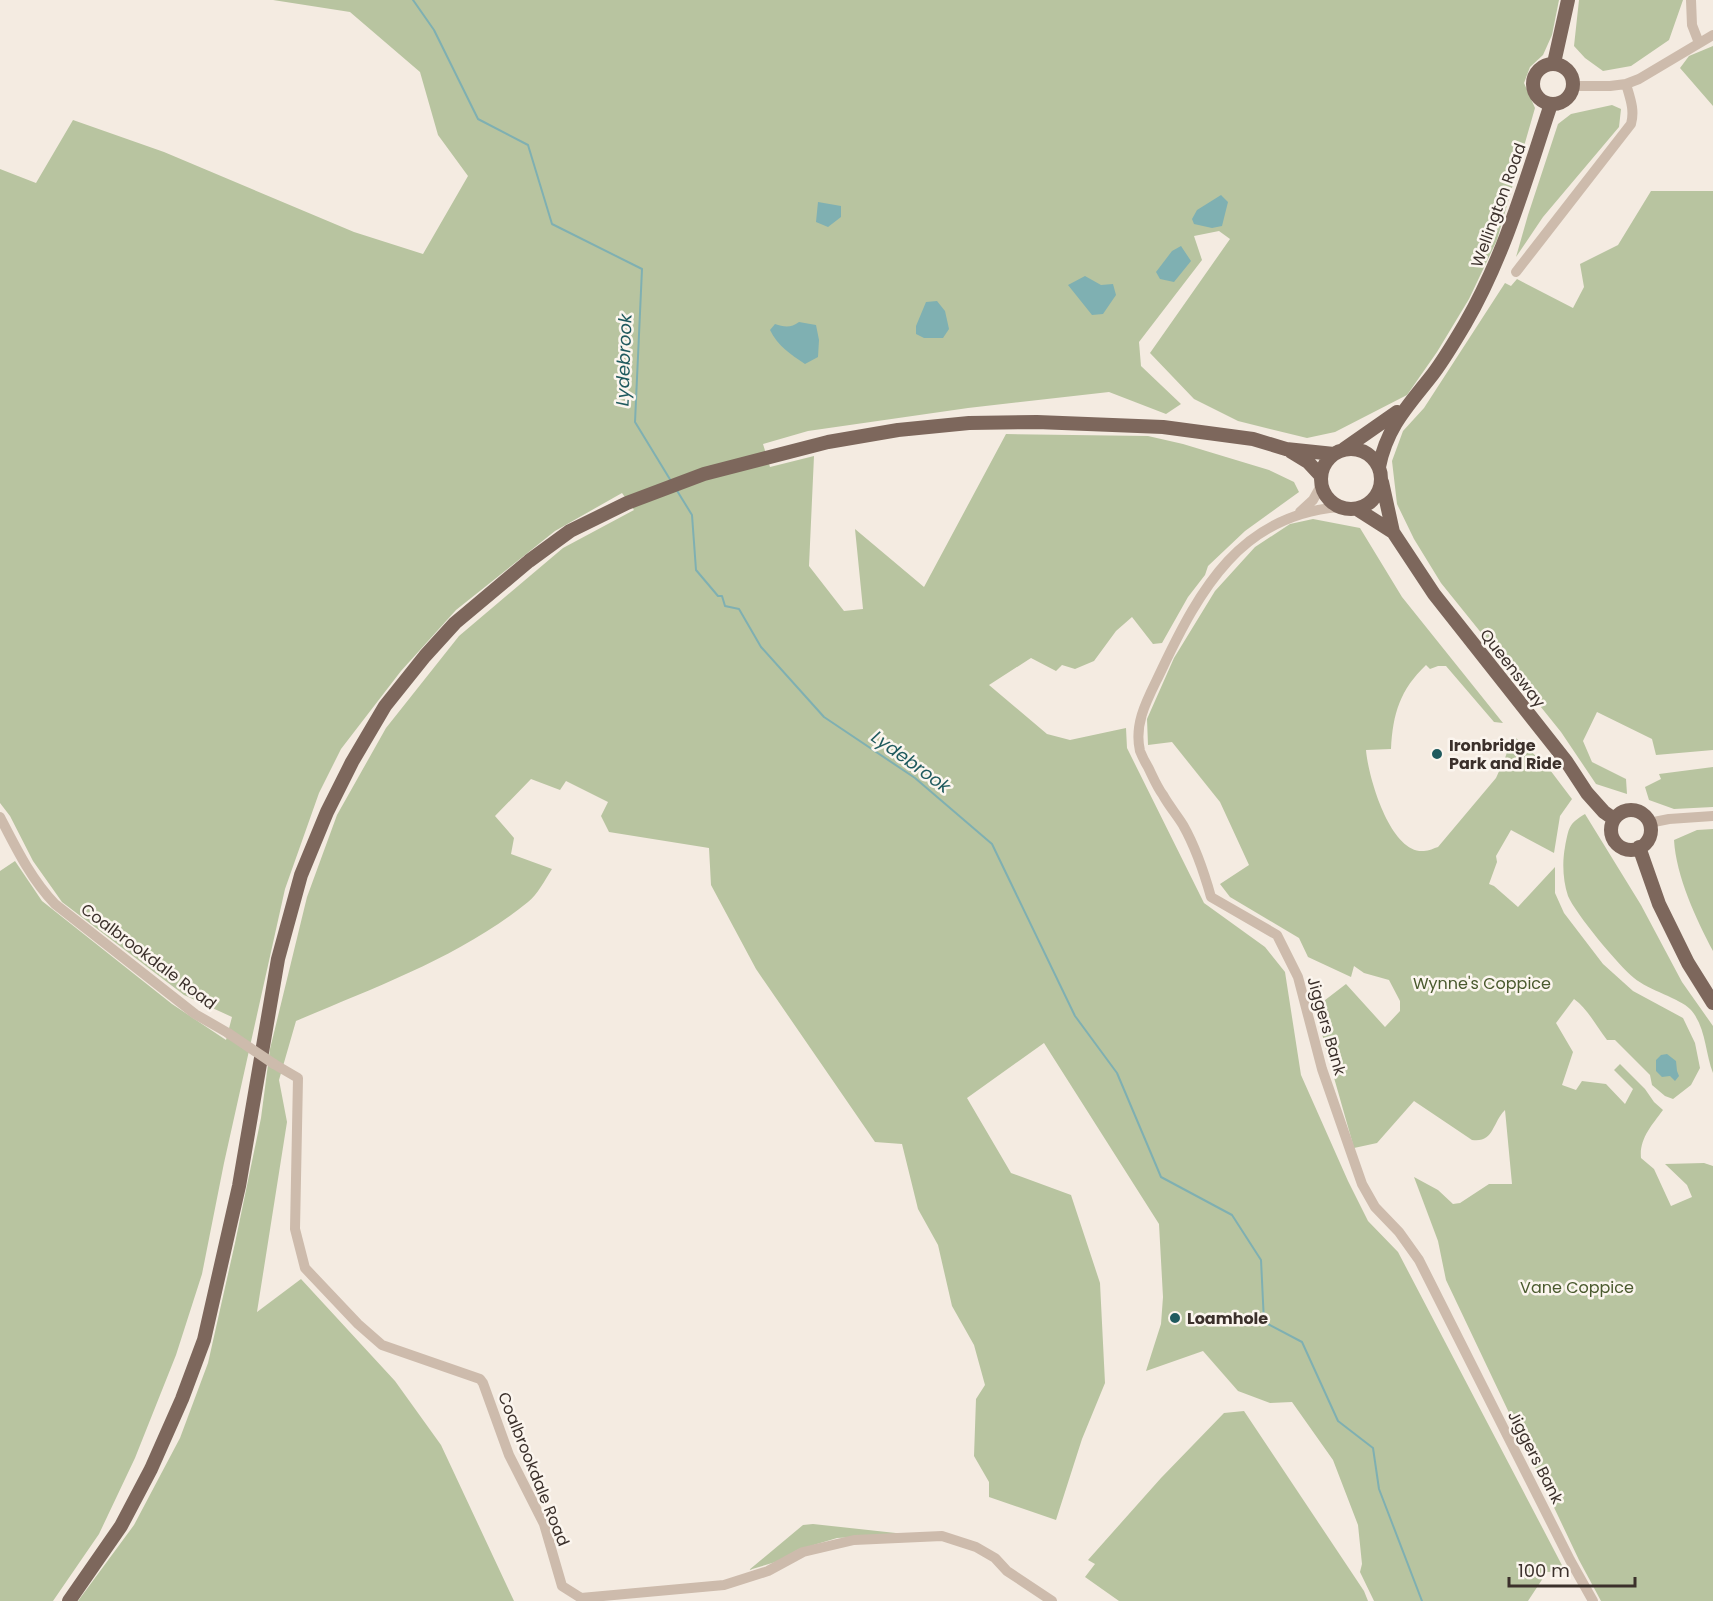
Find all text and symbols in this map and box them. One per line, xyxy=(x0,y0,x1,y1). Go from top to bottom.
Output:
street label: Wellington Road xyxy=(1465,140,1532,270)
water label: Lydebrook xyxy=(609,313,638,407)
street label: Queensway xyxy=(1475,624,1551,713)
water label: Lydebrook xyxy=(867,724,957,799)
place label: Ironbridge Park and Ride xyxy=(1449,734,1562,775)
marker: Ironbridge Park and Ride xyxy=(1430,747,1444,761)
street label: Coalbrookdale Road xyxy=(76,898,221,1015)
park label: Wynne's Coppice xyxy=(1413,972,1551,995)
street label: Jiggers Bank xyxy=(1301,974,1352,1079)
park label: Vane Coppice xyxy=(1520,1276,1634,1299)
place label: Loamhole xyxy=(1187,1307,1268,1330)
marker: Loamhole xyxy=(1168,1311,1182,1325)
street label: Coalbrookdale Road xyxy=(492,1389,575,1550)
street label: Jiggers Bank xyxy=(1502,1407,1569,1508)
scale bar xyxy=(1509,1550,1635,1588)
text: 100 m xyxy=(1518,1558,1570,1583)

